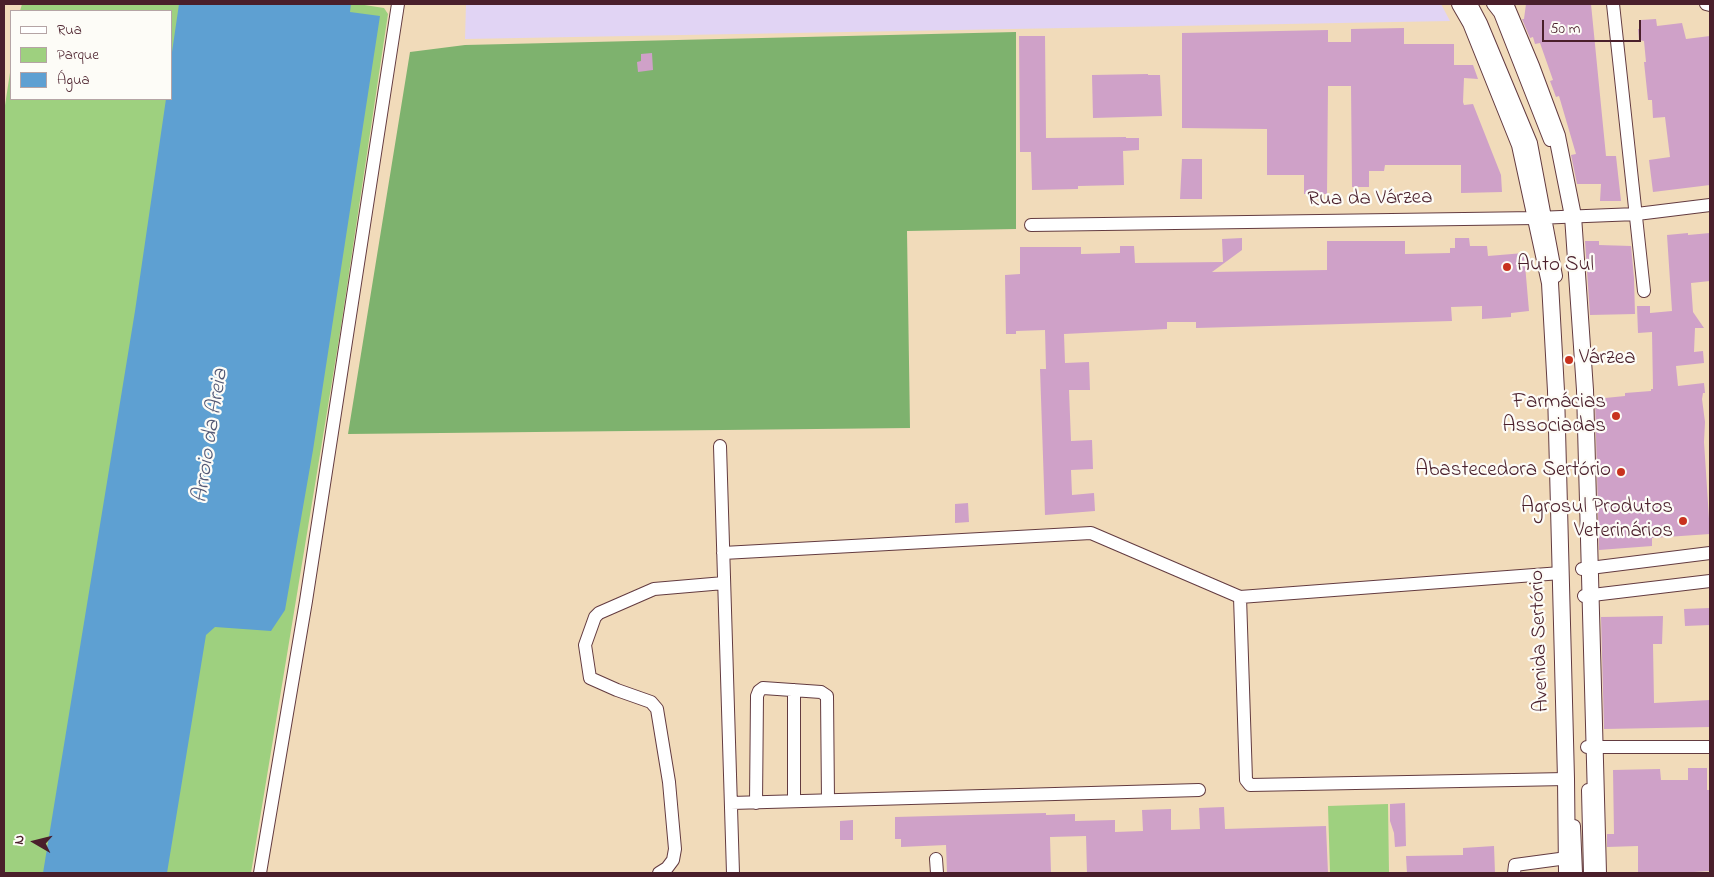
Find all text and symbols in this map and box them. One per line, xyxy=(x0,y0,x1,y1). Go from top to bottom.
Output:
legend xyxy=(10,10,172,100)
scale bar xyxy=(1544,10,1643,42)
text: 50 m xyxy=(1550,18,1580,40)
text: Rua xyxy=(57,19,82,41)
text: Parque xyxy=(57,44,99,66)
text: Água xyxy=(57,69,90,91)
street label: Rua da Várzea xyxy=(1307,186,1433,214)
place label: Auto Sul xyxy=(1517,254,1594,280)
marker: Auto Sul xyxy=(1501,261,1513,273)
place label: Várzea xyxy=(1579,347,1636,373)
marker: Várzea xyxy=(1563,354,1575,366)
water label: Arroio da Areia xyxy=(188,367,236,505)
place label: Farmácias Associadas xyxy=(1502,391,1606,441)
marker: Farmácias Associadas xyxy=(1610,410,1622,422)
place label: Abastecedora Sertório xyxy=(1415,459,1611,485)
marker: Abastecedora Sertório xyxy=(1615,466,1627,478)
place label: Agrosul Produtos Veterinários xyxy=(1521,496,1673,546)
marker: Agrosul Produtos Veterinários xyxy=(1677,515,1689,527)
street label: Avenida Sertório xyxy=(1526,570,1556,712)
north arrow xyxy=(10,817,60,867)
text: N xyxy=(9,834,31,846)

